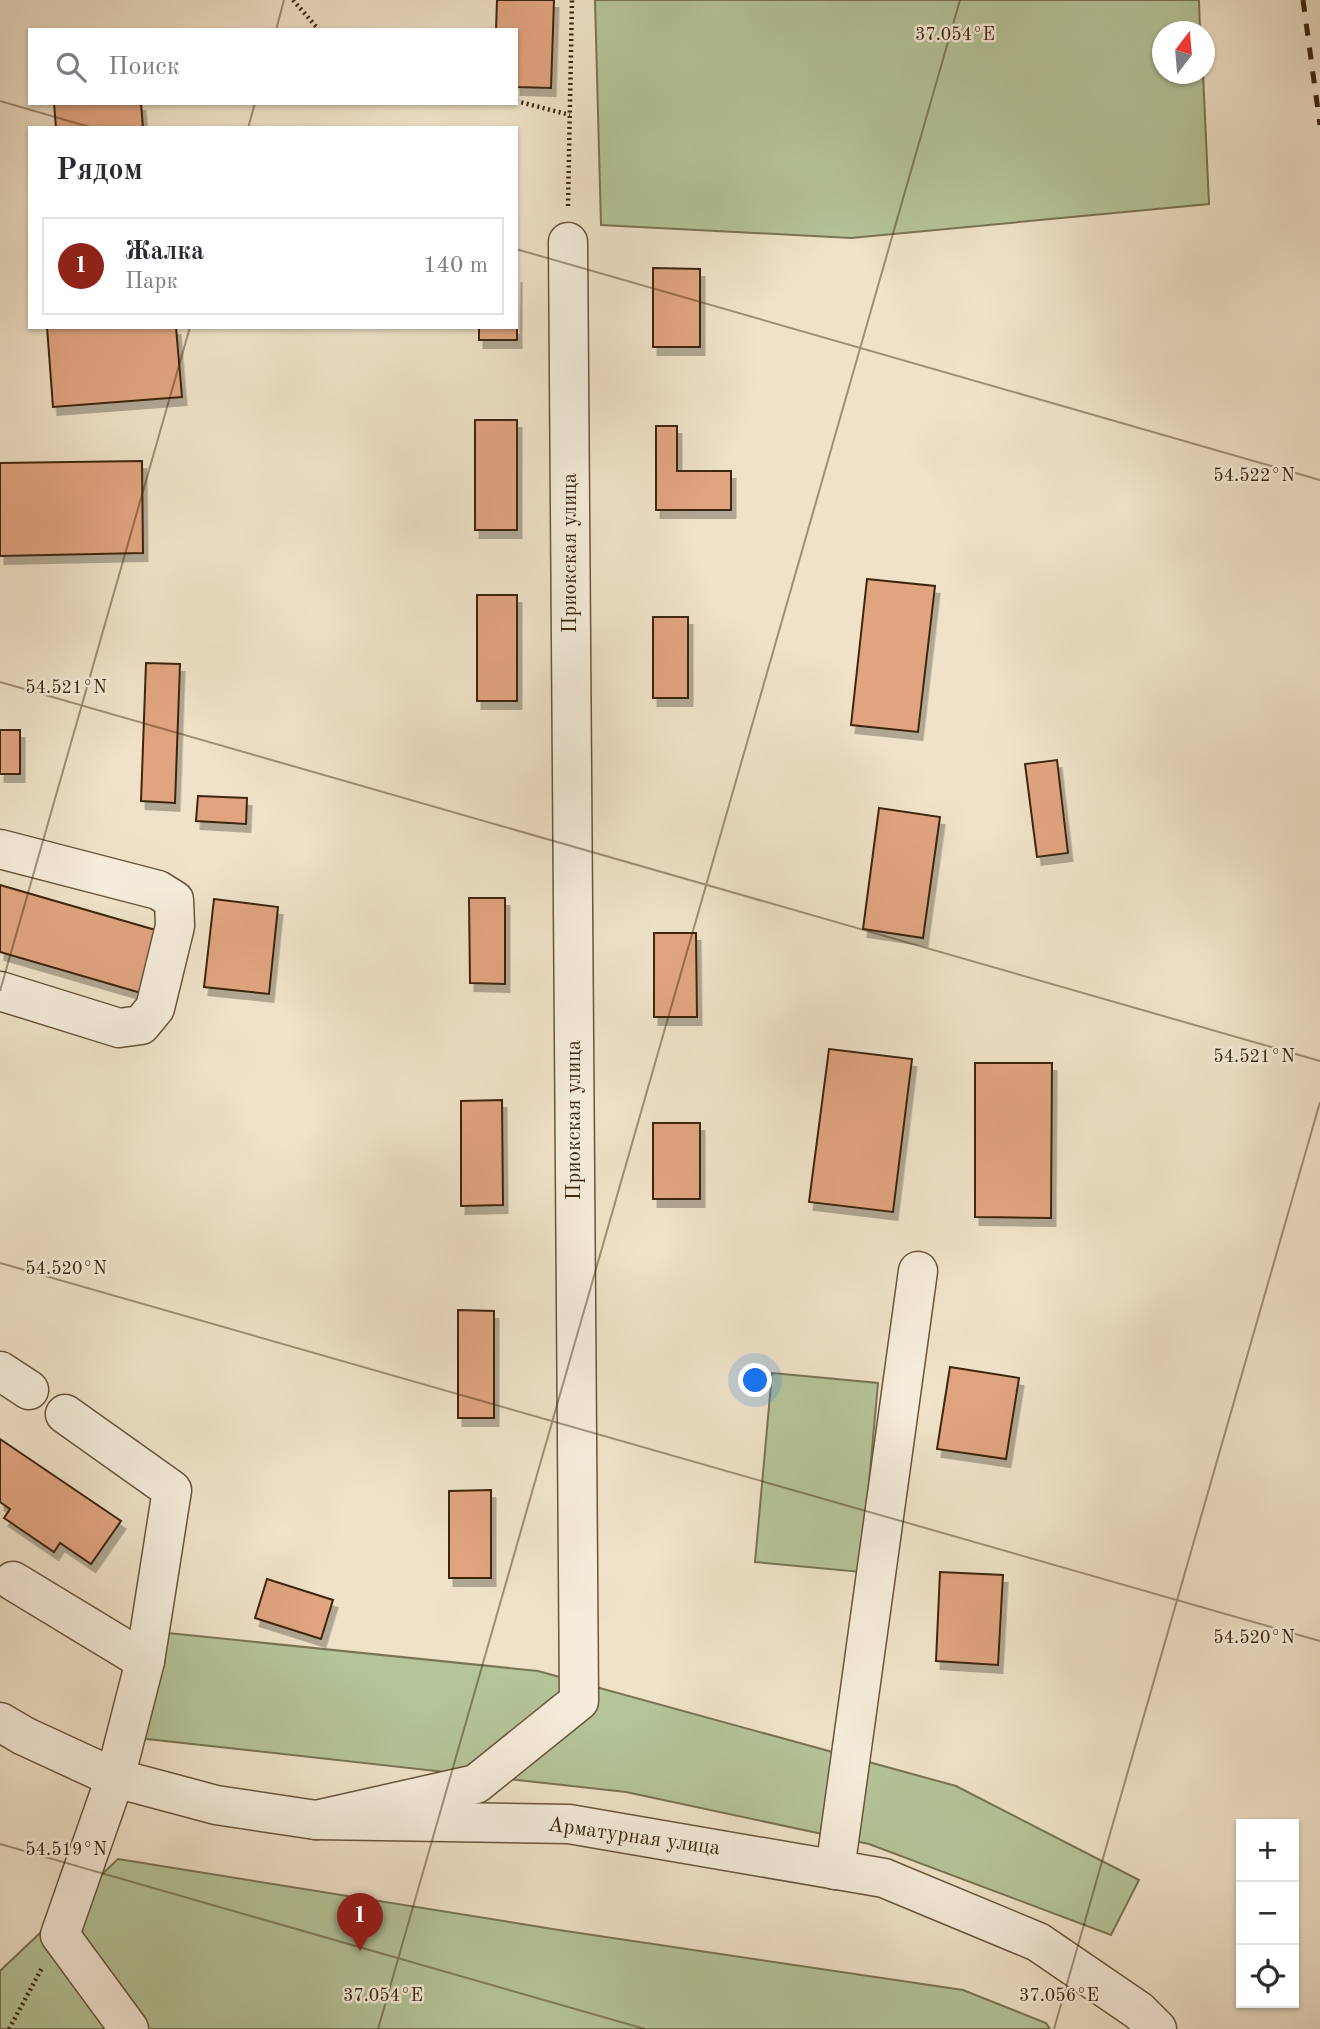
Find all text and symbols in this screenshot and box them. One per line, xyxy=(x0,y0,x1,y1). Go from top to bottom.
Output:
north arrow xyxy=(1152,21,1215,84)
text: 37.054°E xyxy=(915,26,995,44)
search box xyxy=(28,28,518,105)
icon: search xyxy=(52,48,90,86)
text: Поиск xyxy=(108,54,180,80)
text: Рядом xyxy=(56,156,143,186)
text: Жалка xyxy=(125,239,204,265)
text: 1 xyxy=(74,254,88,277)
text: 140 m xyxy=(423,254,488,277)
text: Парк xyxy=(125,270,178,293)
text: 54.522°N xyxy=(1213,467,1295,485)
street label: Приокская улица xyxy=(560,473,581,633)
text: 54.521°N xyxy=(25,679,107,697)
street label: Приокская улица xyxy=(564,1040,585,1200)
text: 54.521°N xyxy=(1213,1048,1295,1066)
text: 54.520°N xyxy=(25,1260,107,1278)
your location xyxy=(738,1363,772,1397)
text: 54.520°N xyxy=(1213,1629,1295,1647)
street label: Арматурная улица xyxy=(547,1815,721,1859)
map controls xyxy=(1236,1819,1299,2008)
button: + xyxy=(1236,1819,1299,1882)
text: 54.519°N xyxy=(25,1841,107,1859)
button: − xyxy=(1236,1882,1299,1945)
pin: 1 xyxy=(337,1893,383,1951)
button: locate xyxy=(1236,1945,1299,2008)
text: 37.054°E xyxy=(343,1987,423,2005)
text: 37.056°E xyxy=(1019,1987,1099,2005)

